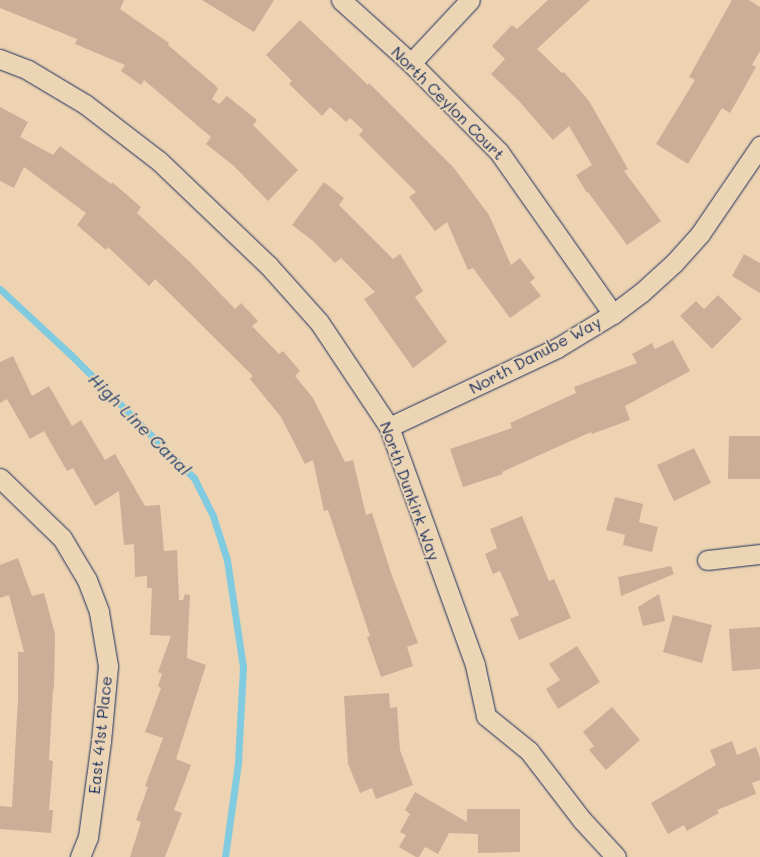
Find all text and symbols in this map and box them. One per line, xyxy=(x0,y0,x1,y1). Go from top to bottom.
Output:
street label: North Ceylon Court xyxy=(387,42,509,164)
street label: North Danube Way xyxy=(466,312,604,398)
water label: High Line Canal xyxy=(84,368,196,480)
street label: North Dunkirk Way xyxy=(376,419,444,563)
street label: East 41st Place xyxy=(84,675,116,795)

